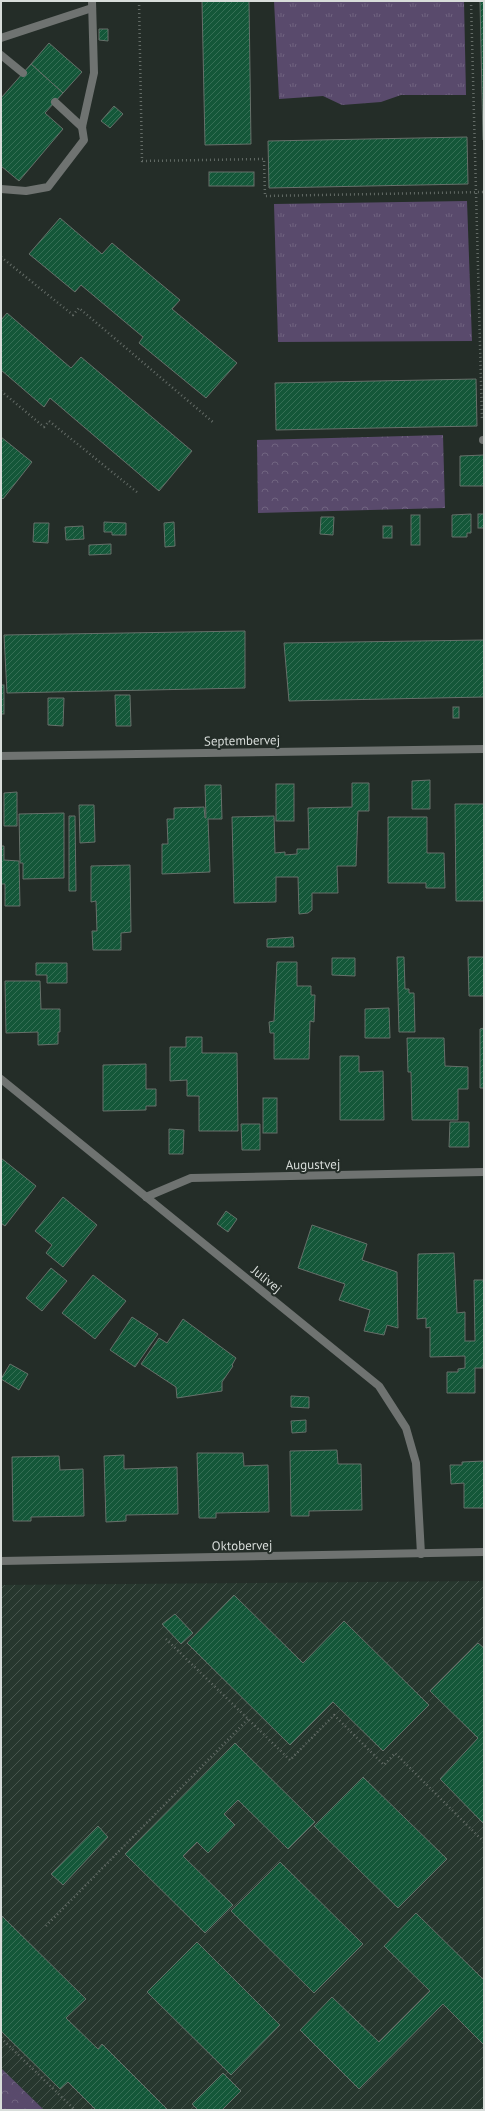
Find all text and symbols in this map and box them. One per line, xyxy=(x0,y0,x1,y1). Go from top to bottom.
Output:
street label: Septembervej xyxy=(204,731,280,750)
street label: Augustvej xyxy=(286,1156,340,1173)
street label: Julivej xyxy=(247,1261,285,1297)
street label: Oktobervej xyxy=(212,1536,272,1555)

